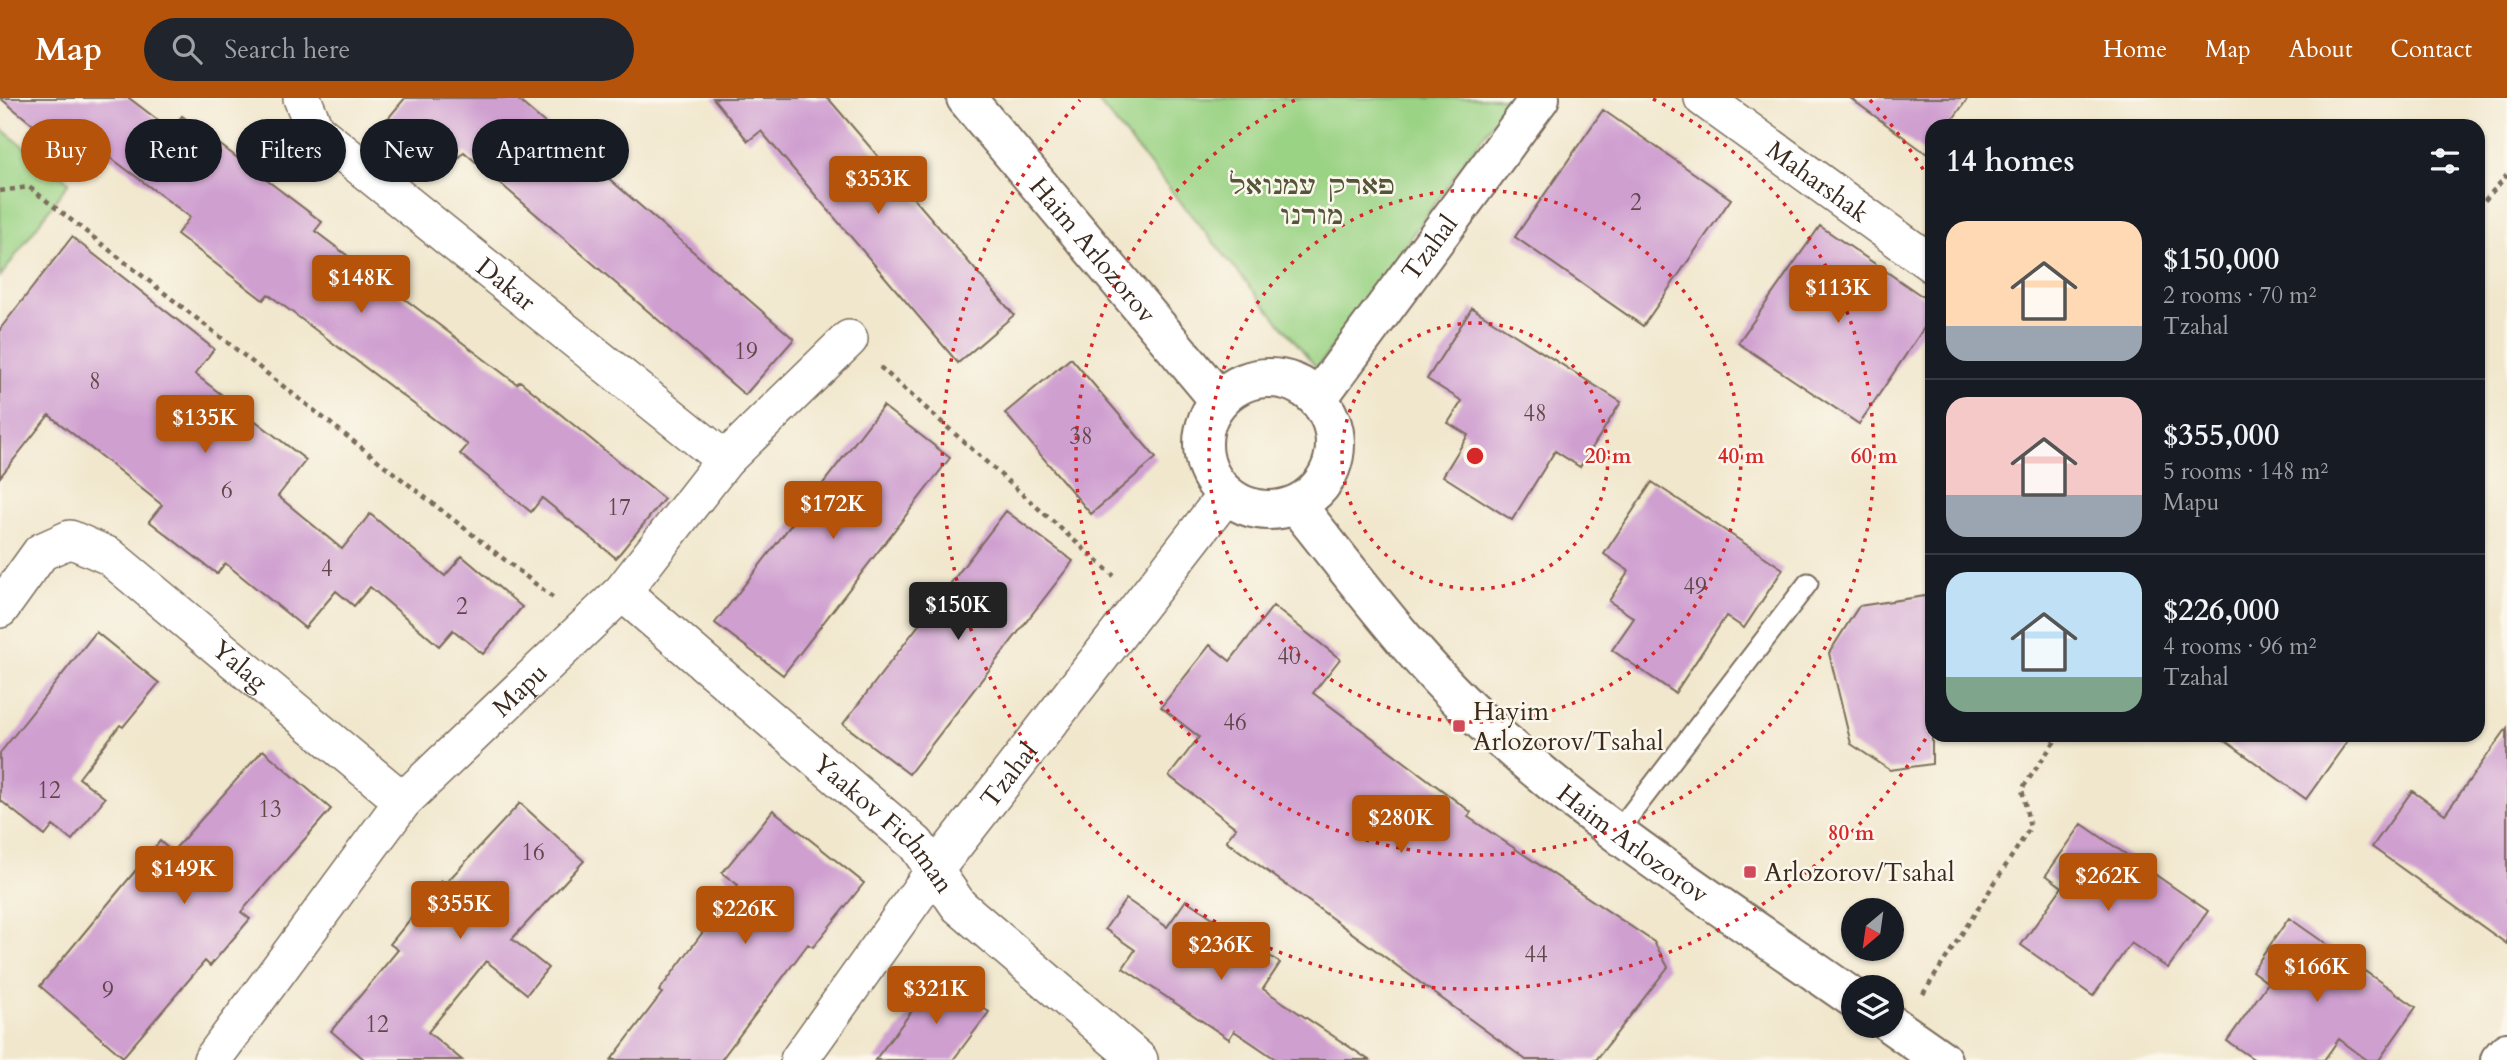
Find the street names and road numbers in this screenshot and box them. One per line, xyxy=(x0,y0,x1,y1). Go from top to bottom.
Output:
street label: Maharshak xyxy=(1759,133,1876,231)
street label: Haim Arlozorov xyxy=(1021,170,1165,331)
street label: Tzahal xyxy=(1394,207,1466,288)
street label: Dakar xyxy=(469,250,543,319)
street label: Yalag xyxy=(204,632,275,699)
street label: Mapu xyxy=(485,655,555,725)
street label: Tzahal xyxy=(973,735,1046,815)
street label: Yaakov Fichman xyxy=(805,746,962,900)
street label: Haim Arlozorov xyxy=(1550,776,1716,912)

